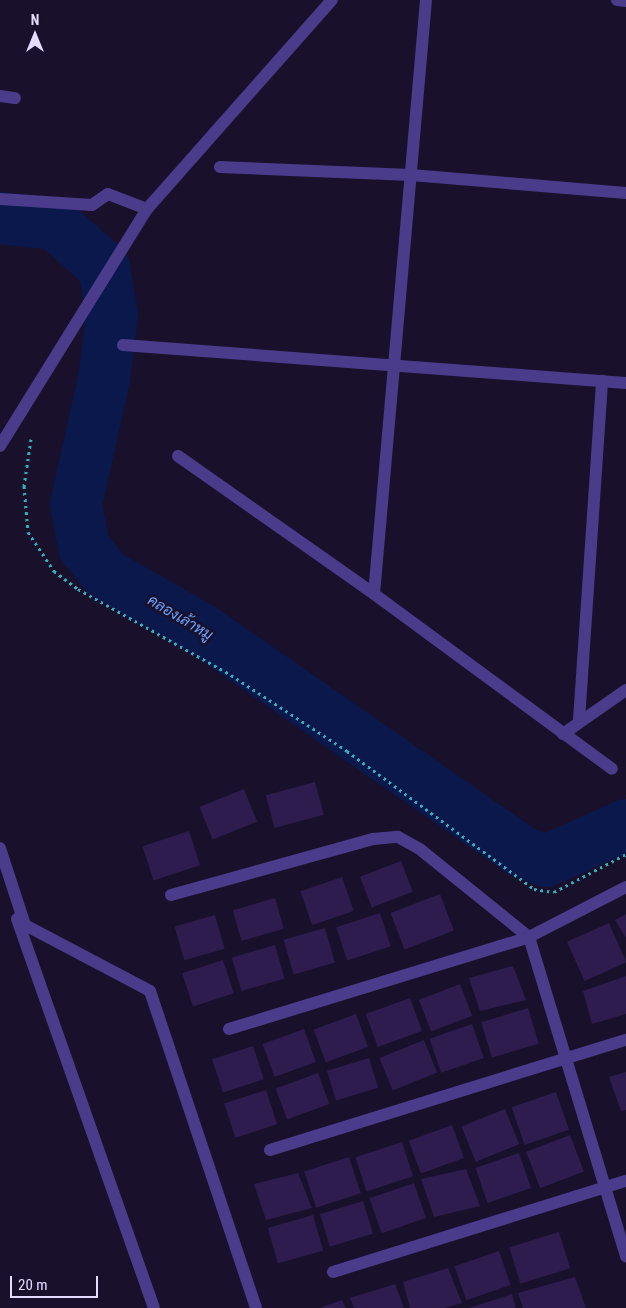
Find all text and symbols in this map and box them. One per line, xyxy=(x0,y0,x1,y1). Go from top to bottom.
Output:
north arrow xyxy=(10,10,60,60)
text: N xyxy=(31,12,39,28)
water label: คลองเล้าหมู xyxy=(144,592,216,644)
scale bar xyxy=(12,1266,100,1298)
text: 20 m xyxy=(18,1276,48,1294)

